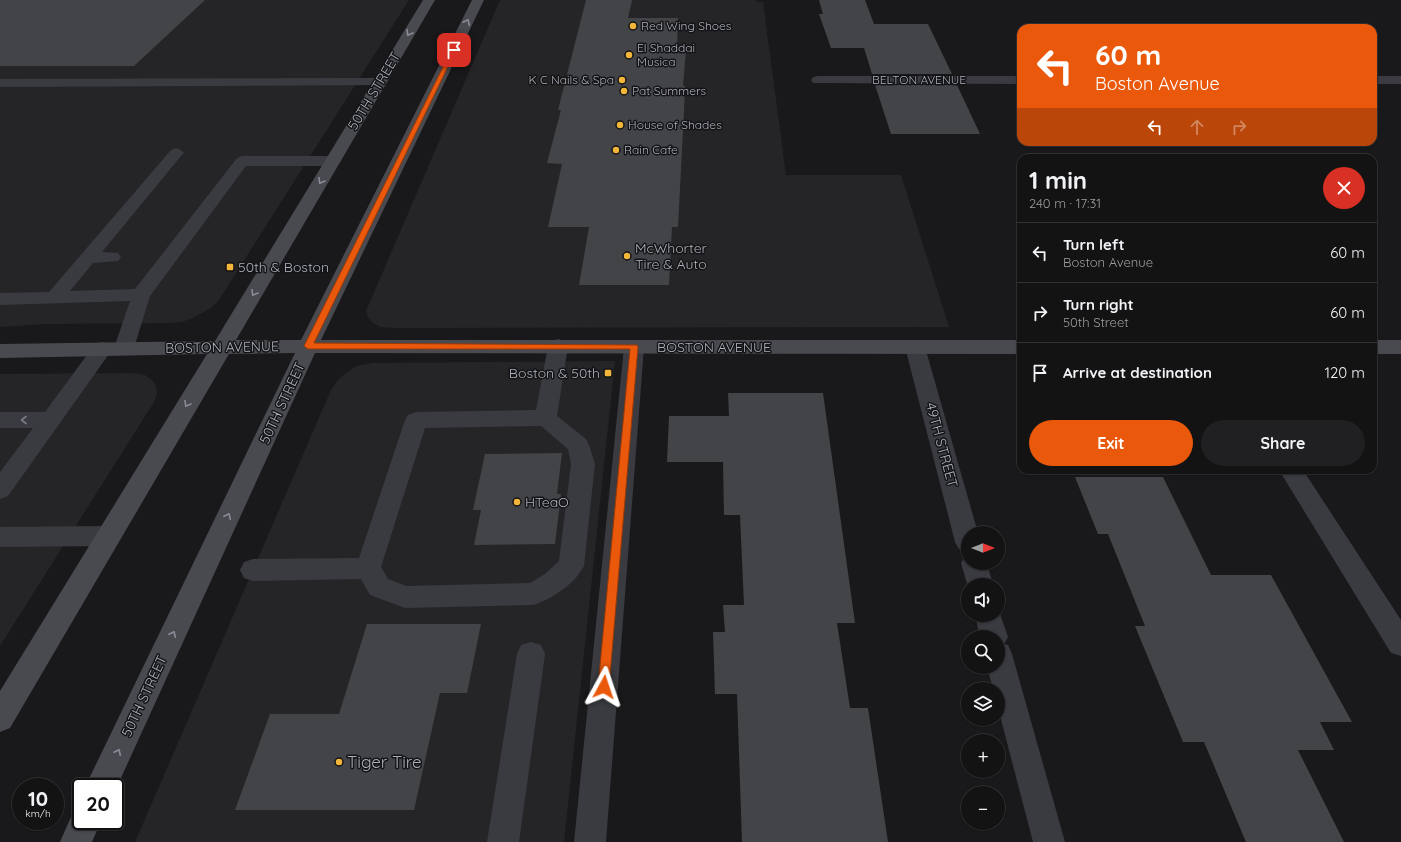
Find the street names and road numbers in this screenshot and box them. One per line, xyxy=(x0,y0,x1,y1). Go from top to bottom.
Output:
street label: 50TH STREET xyxy=(344,49,404,133)
street label: BELTON AVENUE xyxy=(872,72,966,87)
street label: BOSTON AVENUE xyxy=(165,337,279,357)
street label: BOSTON AVENUE xyxy=(657,338,771,356)
street label: 50TH STREET xyxy=(255,359,309,447)
street label: 49TH STREET xyxy=(922,400,962,490)
street label: 50TH STREET xyxy=(117,652,171,740)

